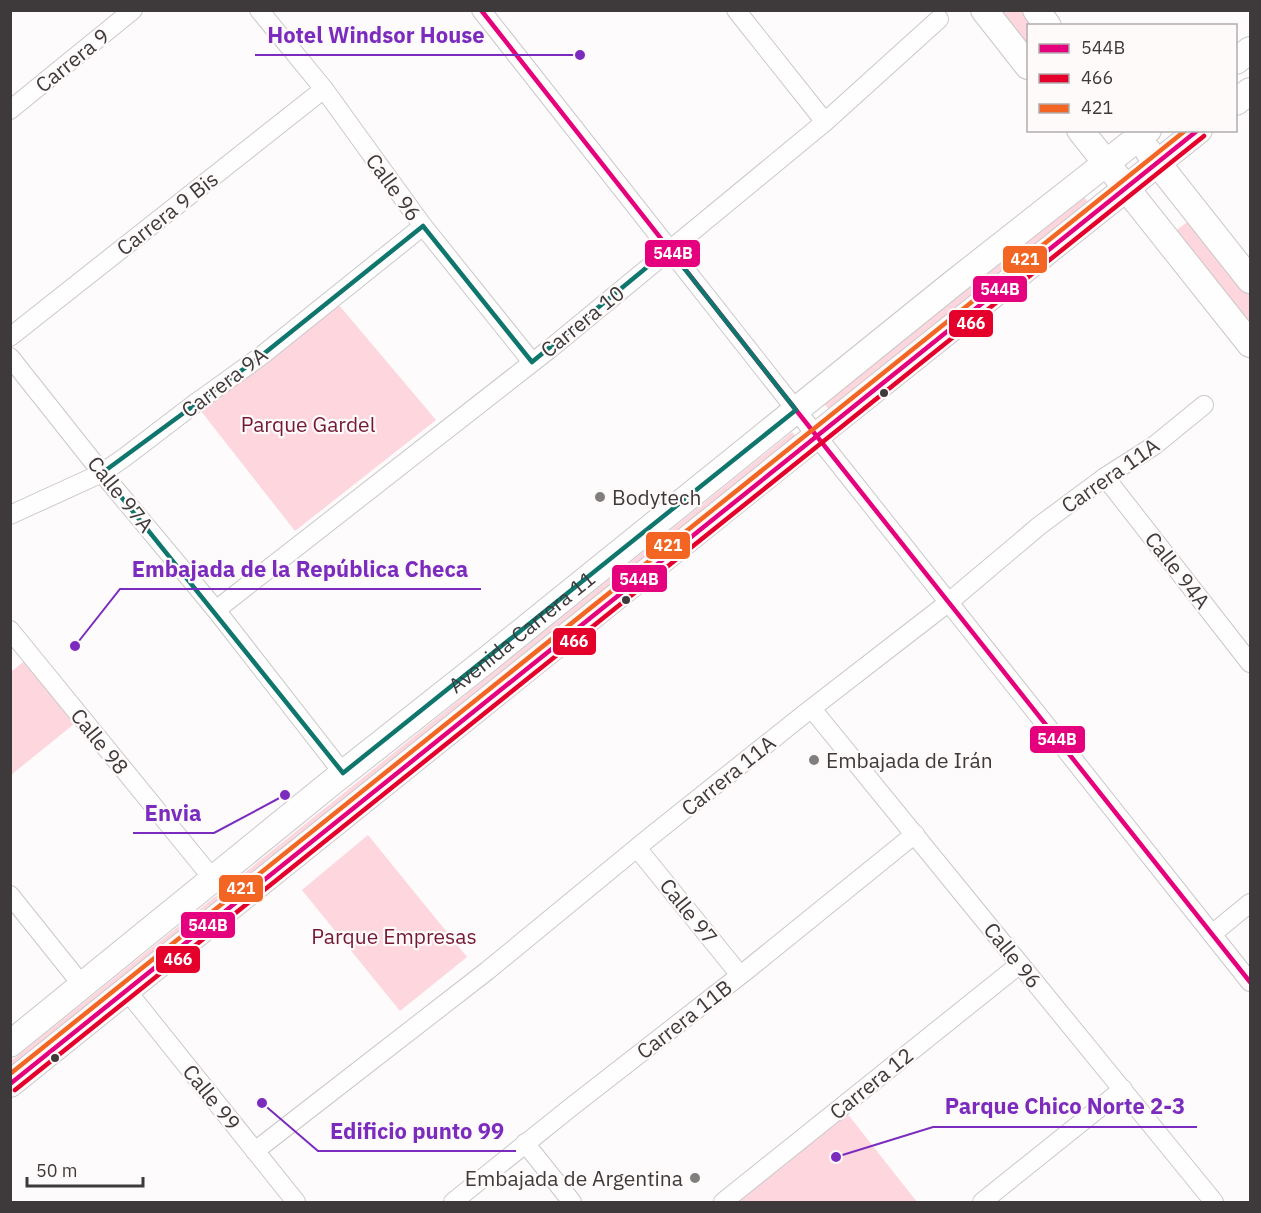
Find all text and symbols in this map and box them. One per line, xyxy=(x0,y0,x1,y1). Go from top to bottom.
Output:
callout: Hotel Windsor House xyxy=(255,15,497,55)
text: Hotel Windsor House xyxy=(267,20,485,49)
street label: Carrera 9 xyxy=(29,22,115,98)
legend xyxy=(1027,24,1237,132)
text: 544B xyxy=(1081,36,1125,59)
text: 466 xyxy=(1081,66,1113,89)
text: 421 xyxy=(1081,96,1113,119)
street label: Calle 96 xyxy=(360,148,428,226)
street label: Carrera 9 Bis xyxy=(110,165,224,261)
line badge: 544B xyxy=(644,239,701,268)
text: 544B xyxy=(653,243,693,263)
line badge: 421 xyxy=(1002,245,1048,274)
text: 421 xyxy=(1011,249,1040,269)
line badge: 544B xyxy=(972,275,1028,303)
street label: Carrera 10 xyxy=(534,279,630,363)
text: 544B xyxy=(980,279,1020,299)
line badge: 466 xyxy=(948,309,994,338)
text: 466 xyxy=(957,313,986,333)
street label: Carrera 9A xyxy=(175,340,273,424)
unlabelled marker xyxy=(878,387,890,399)
park label: Parque Gardel xyxy=(241,410,376,438)
street label: Carrera 11A xyxy=(1055,431,1165,519)
street label: Calle 97A xyxy=(82,450,160,538)
place label: Bodytech xyxy=(612,483,701,511)
marker: Bodytech xyxy=(593,490,607,504)
street label: Calle 94A xyxy=(1139,526,1217,614)
line badge: 421 xyxy=(645,531,691,560)
text: 421 xyxy=(654,535,683,555)
callout: Embajada de la República Checa xyxy=(120,549,481,589)
text: Embajada de la República Checa xyxy=(132,554,468,583)
street label: Avenida Carrera 11 xyxy=(442,564,601,699)
line badge: 544B xyxy=(611,564,668,593)
text: 544B xyxy=(619,569,659,589)
unlabelled marker xyxy=(620,594,632,606)
line badge: 466 xyxy=(552,627,597,656)
text: 466 xyxy=(560,631,589,651)
street label: Calle 98 xyxy=(65,702,135,780)
line badge: 544B xyxy=(1029,725,1086,754)
street label: Carrera 11A xyxy=(675,728,781,822)
text: 544B xyxy=(1037,729,1077,749)
place label: Embajada de Irán xyxy=(826,746,993,774)
marker: Embajada de Irán xyxy=(807,753,821,767)
callout: Envia xyxy=(133,793,214,833)
text: Envia xyxy=(145,798,201,827)
street label: Calle 97 xyxy=(654,872,724,950)
line badge: 421 xyxy=(218,874,264,903)
text: 421 xyxy=(227,878,256,898)
line badge: 544B xyxy=(180,911,236,939)
text: 544B xyxy=(188,915,228,935)
street label: Calle 96 xyxy=(978,916,1048,994)
park label: Parque Empresas xyxy=(311,922,477,950)
line badge: 466 xyxy=(155,945,201,974)
text: 466 xyxy=(164,949,193,969)
street label: Carrera 11B xyxy=(631,973,737,1065)
street label: Carrera 12 xyxy=(823,1041,919,1125)
unlabelled marker xyxy=(49,1052,61,1064)
street label: Calle 99 xyxy=(177,1058,247,1136)
callout: Parque Chico Norte 2-3 xyxy=(933,1087,1197,1127)
text: Parque Chico Norte 2-3 xyxy=(945,1091,1185,1120)
callout: Edificio punto 99 xyxy=(318,1111,516,1151)
text: Edificio punto 99 xyxy=(330,1116,504,1145)
scale bar xyxy=(27,1150,142,1188)
text: 50 m xyxy=(36,1159,78,1182)
place label: Embajada de Argentina xyxy=(465,1164,683,1192)
marker: Embajada de Argentina xyxy=(688,1171,702,1185)

